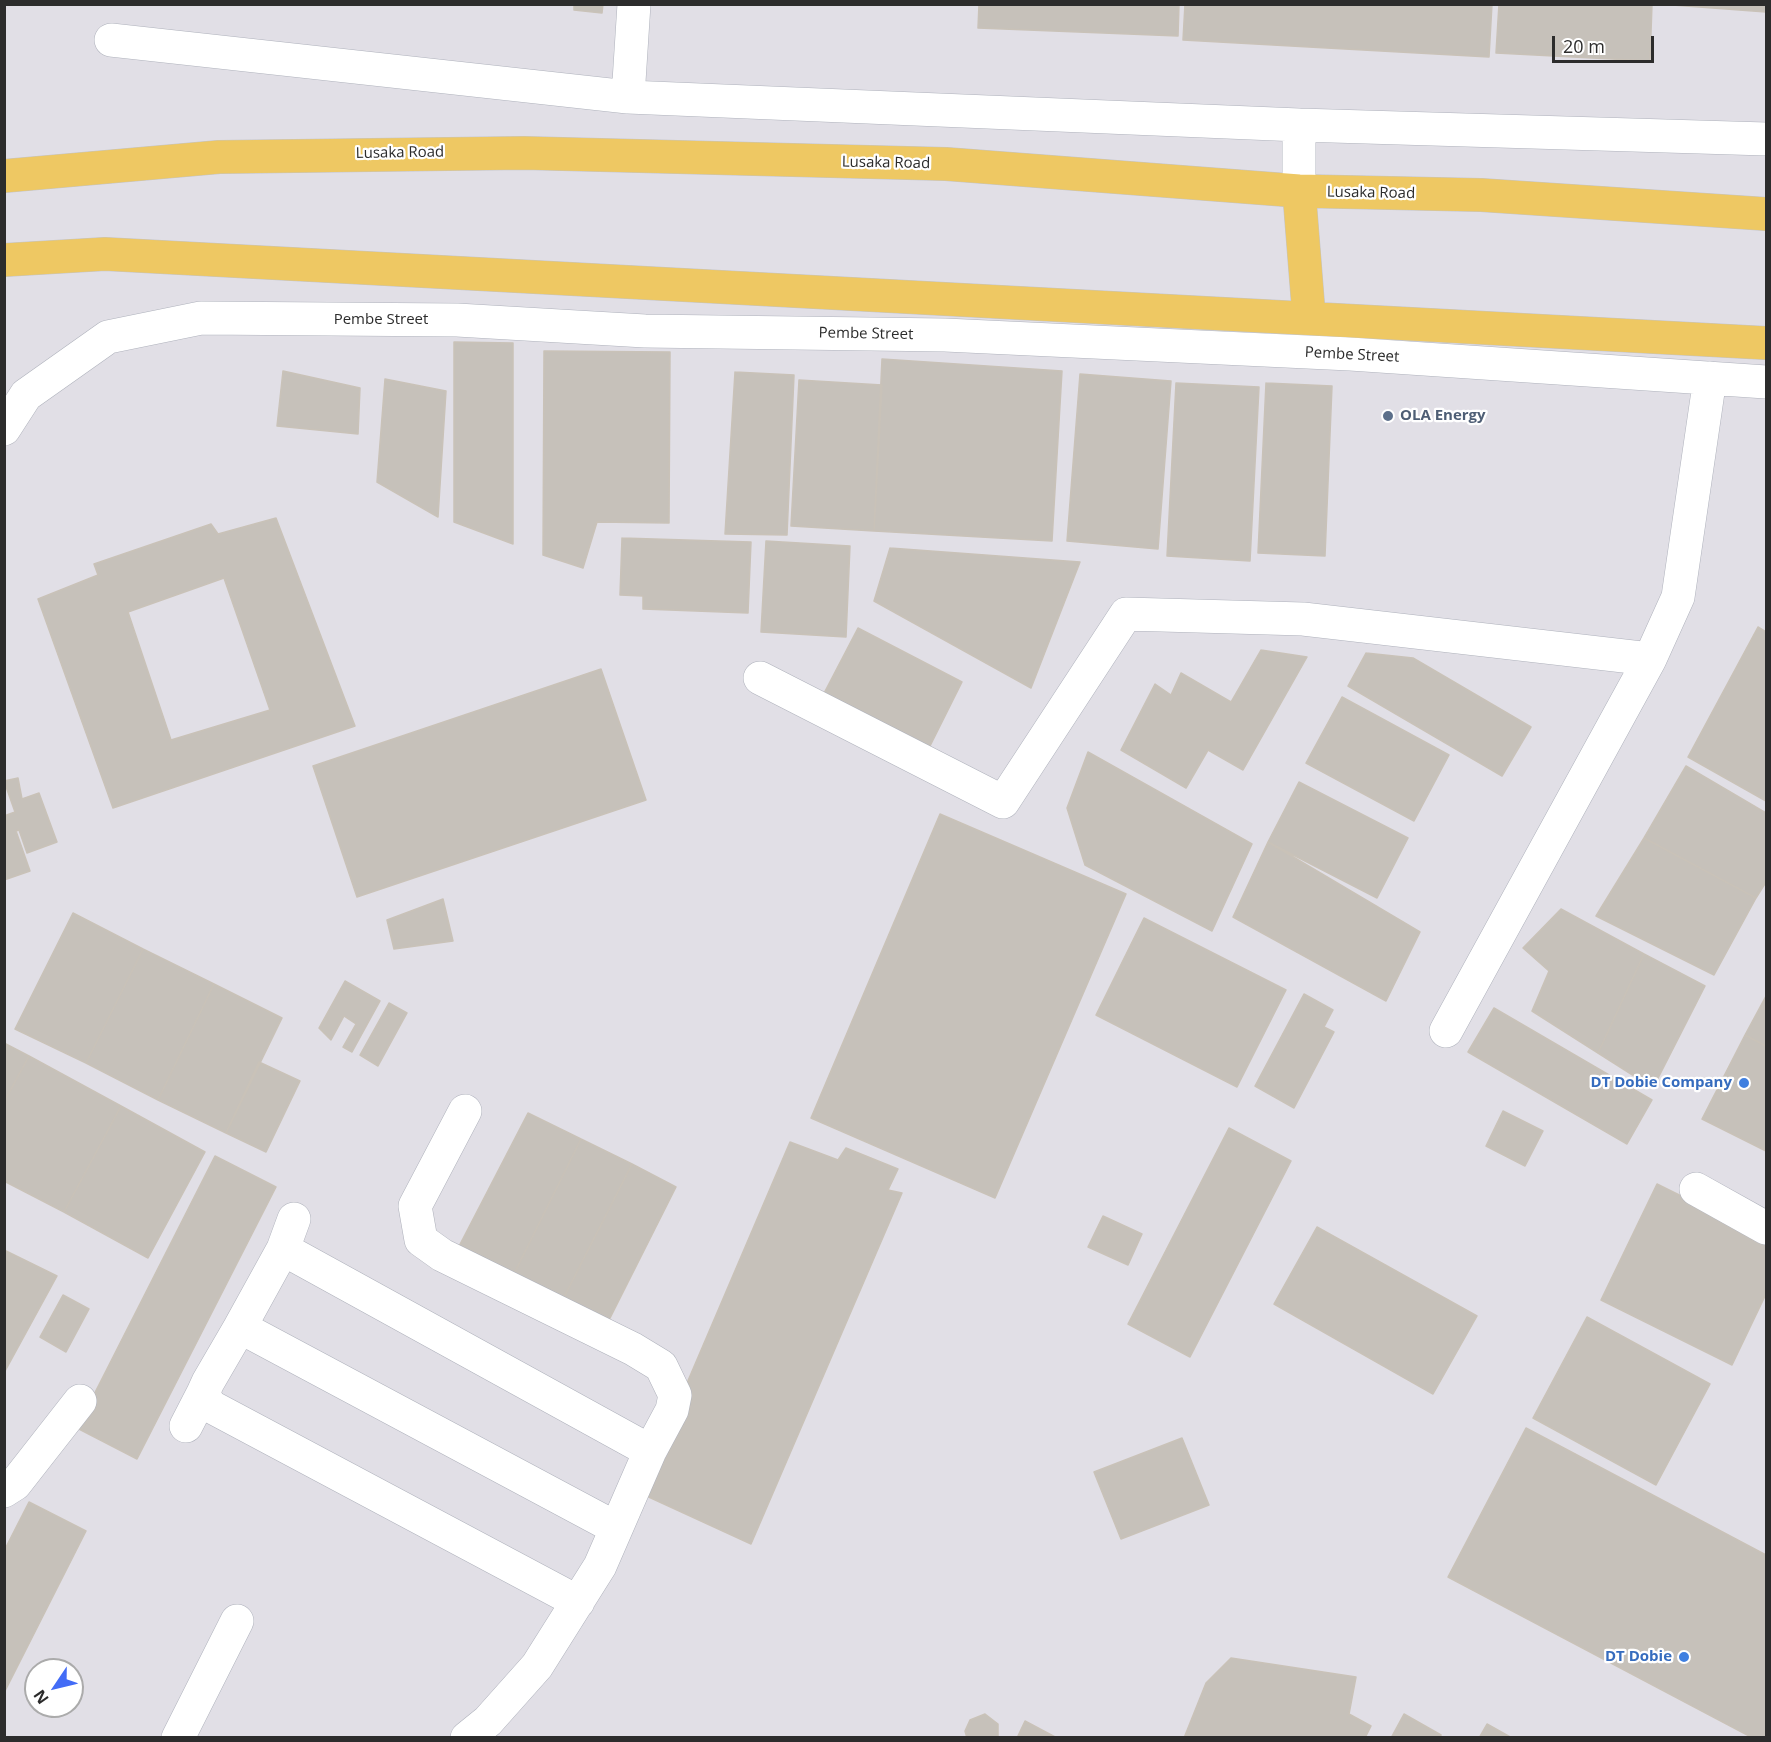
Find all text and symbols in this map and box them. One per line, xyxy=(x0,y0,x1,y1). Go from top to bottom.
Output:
scale bar xyxy=(1555,24,1657,62)
text: 20 m xyxy=(1563,34,1605,58)
street label: Lusaka Road xyxy=(356,143,444,163)
street label: Lusaka Road xyxy=(842,153,930,173)
street label: Lusaka Road xyxy=(1327,183,1415,203)
street label: Pembe Street xyxy=(334,311,428,329)
street label: Pembe Street xyxy=(818,324,914,344)
street label: Pembe Street xyxy=(1304,344,1400,366)
place label: OLA Energy xyxy=(1400,407,1486,425)
marker: OLA Energy xyxy=(1381,409,1395,423)
place label: DT Dobie Company xyxy=(1591,1074,1732,1092)
marker: DT Dobie Company xyxy=(1737,1076,1751,1090)
place label: DT Dobie xyxy=(1605,1648,1672,1666)
marker: DT Dobie xyxy=(1677,1650,1691,1664)
north arrow xyxy=(24,1658,84,1718)
text: N xyxy=(28,1686,54,1709)

